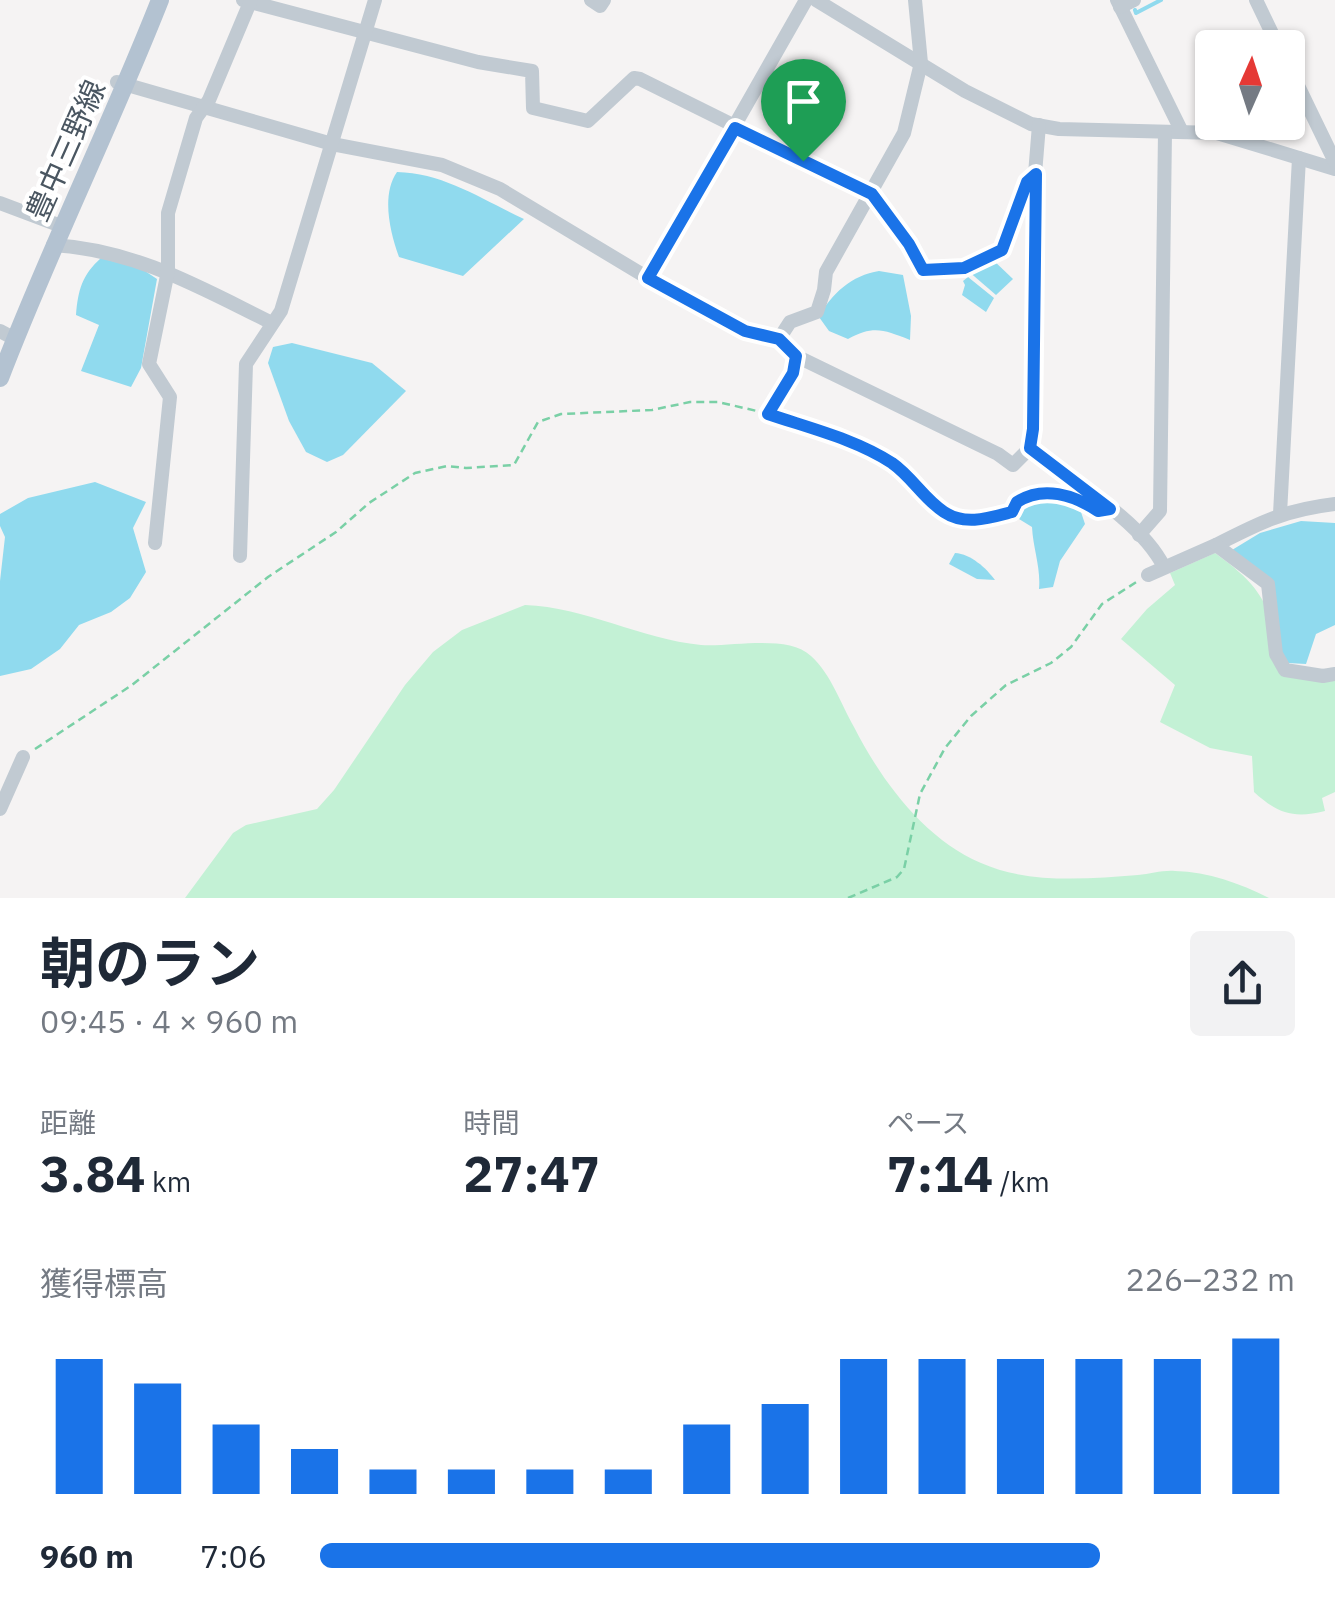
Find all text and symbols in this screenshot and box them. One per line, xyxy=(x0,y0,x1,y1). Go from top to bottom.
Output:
north arrow xyxy=(1195,30,1305,140)
map controls xyxy=(1195,30,1305,140)
pin xyxy=(761,59,846,162)
street label: 豊中三野線 xyxy=(17,74,113,226)
icon: arrive xyxy=(776,74,831,129)
text: 朝のラン xyxy=(40,927,260,998)
button: share xyxy=(1190,931,1295,1036)
text: 09:45 · 4 × 960 m xyxy=(40,1000,298,1042)
text: 距離 xyxy=(40,1104,96,1141)
text: 時間 xyxy=(463,1104,519,1141)
text: ペース xyxy=(887,1104,969,1141)
text: 3.84 xyxy=(40,1141,146,1206)
text: 27:47 xyxy=(463,1141,600,1206)
text: 7:14 xyxy=(887,1141,993,1206)
text: km xyxy=(146,1163,191,1200)
text: /km xyxy=(993,1163,1050,1200)
text: 226–232 m xyxy=(1125,1258,1295,1300)
text: 獲得標高 xyxy=(40,1262,168,1304)
text: 960 m xyxy=(40,1535,134,1577)
text: 7:06 xyxy=(200,1535,267,1577)

